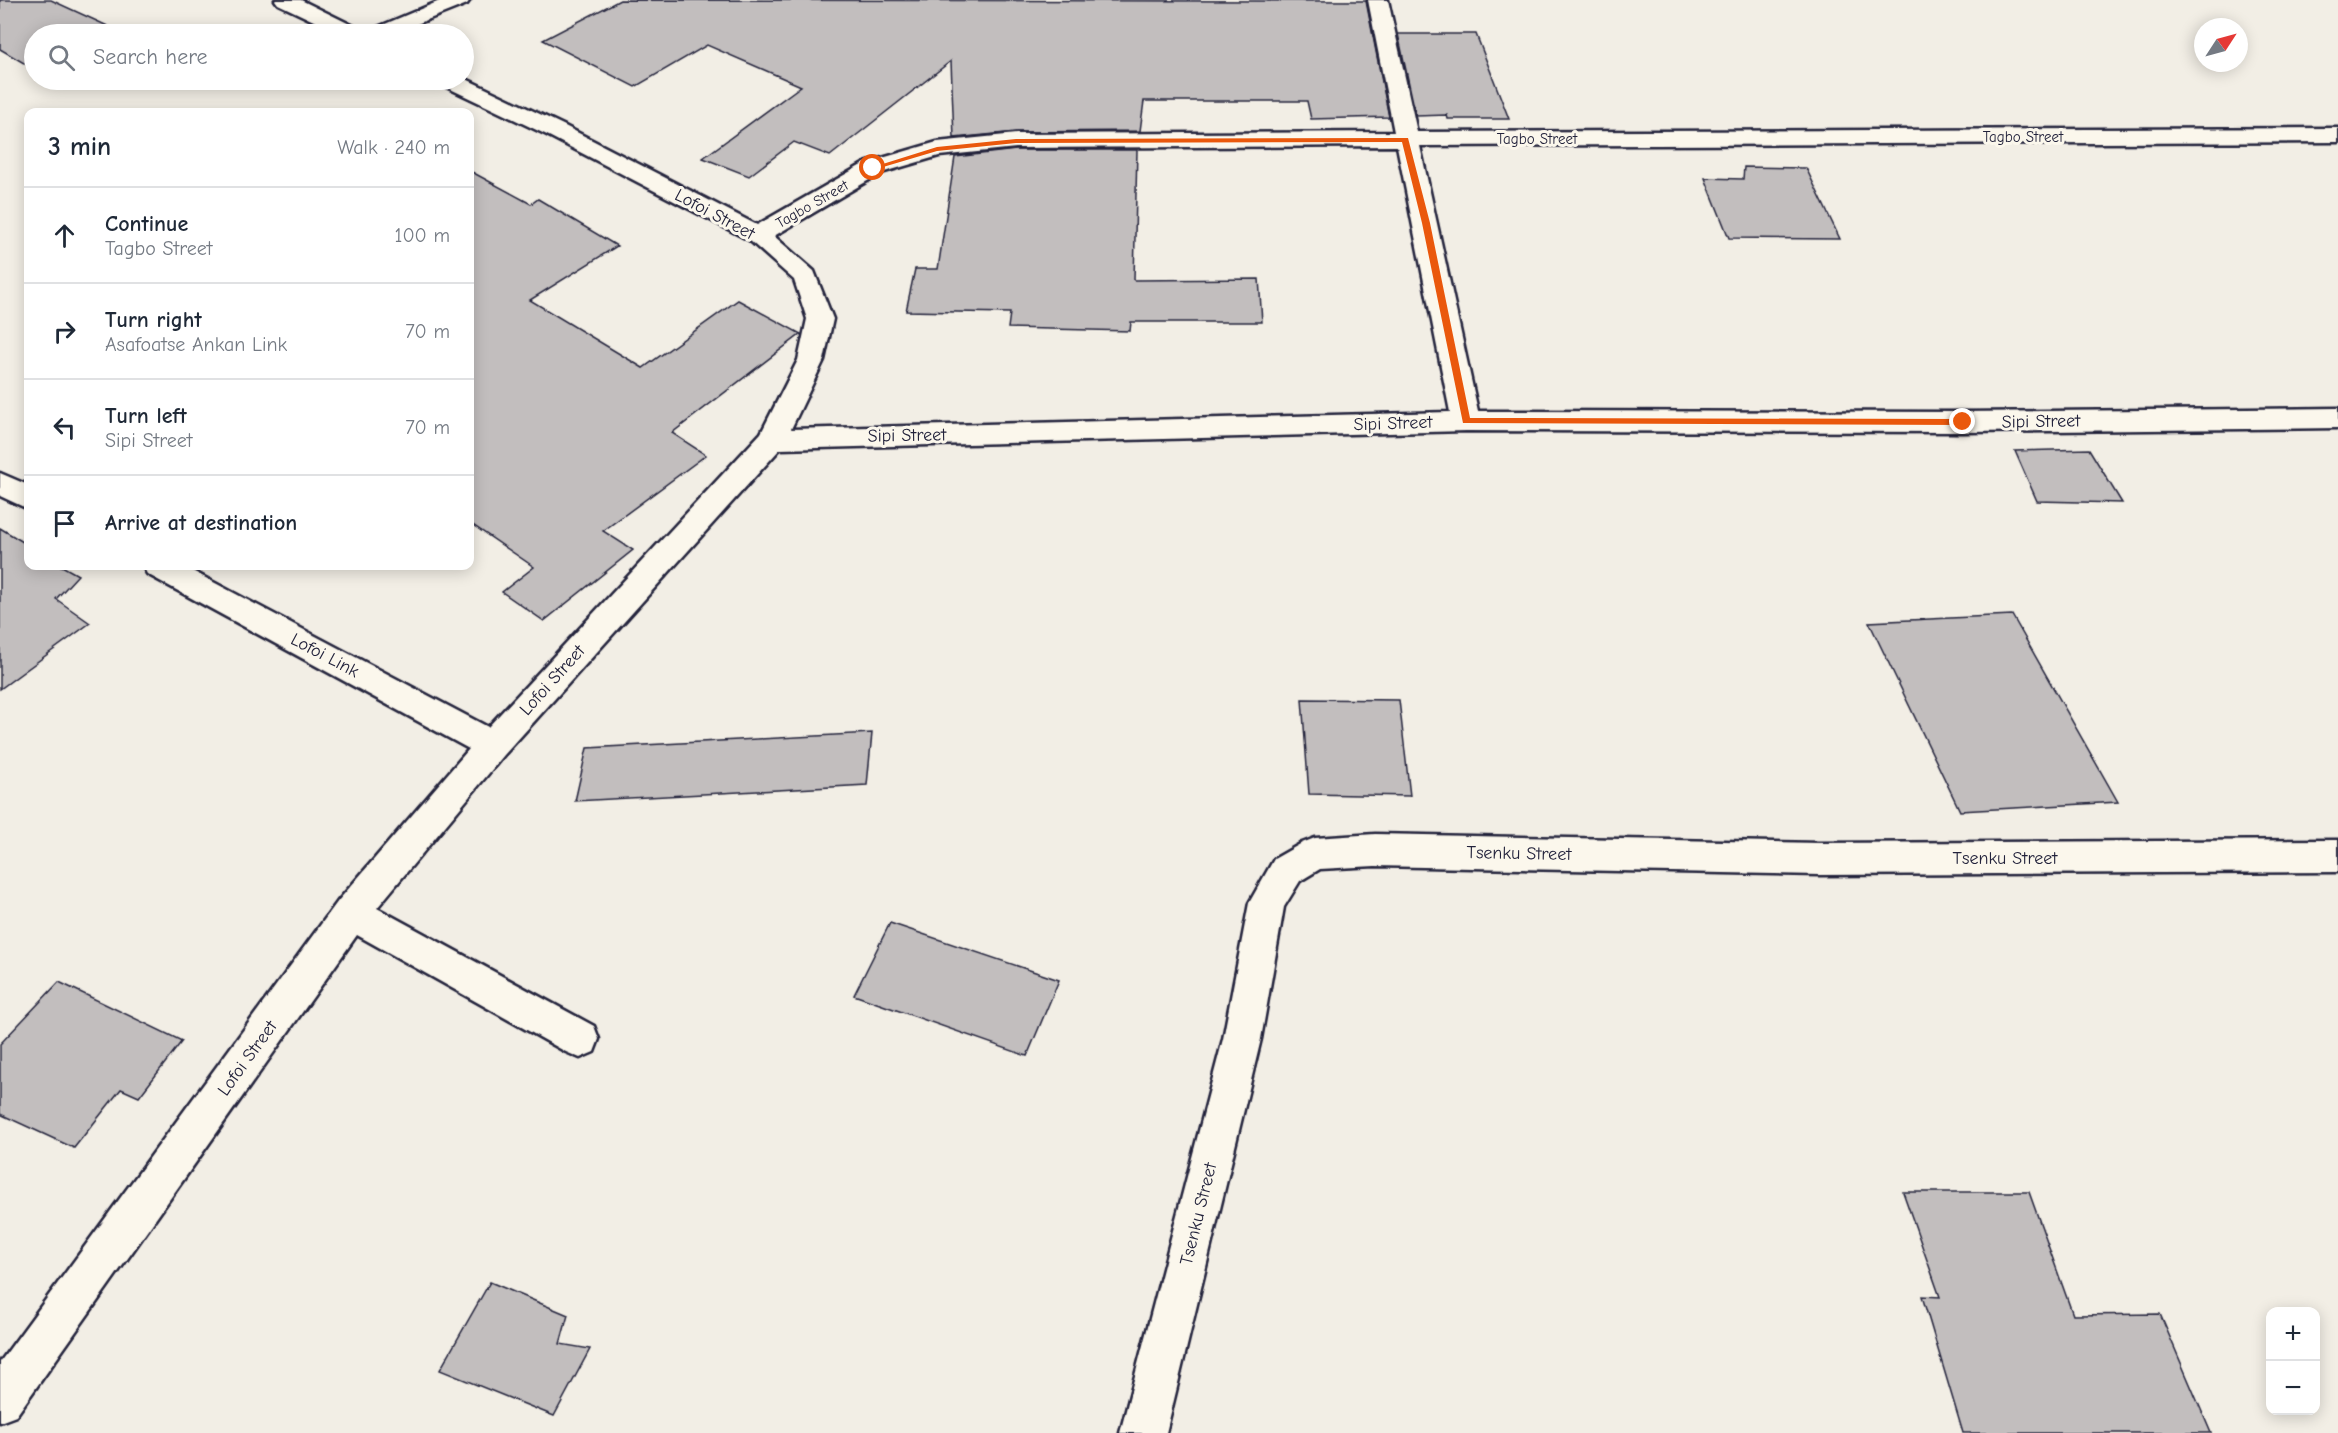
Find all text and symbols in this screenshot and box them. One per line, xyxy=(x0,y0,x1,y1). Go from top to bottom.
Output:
north arrow xyxy=(2194,18,2248,72)
search box xyxy=(24,24,474,90)
icon: search xyxy=(45,41,78,74)
text: Search here xyxy=(93,44,208,70)
street label: Tagbo Street xyxy=(1983,128,2064,146)
street label: Tagbo Street xyxy=(1497,130,1578,148)
text: 3 min xyxy=(48,132,111,162)
text: Walk · 240 m xyxy=(337,136,450,159)
route start xyxy=(859,154,885,180)
street label: Tagbo Street xyxy=(773,176,852,232)
street label: Lofoi Street xyxy=(671,185,759,245)
text: Continue xyxy=(105,211,188,237)
icon: ahead xyxy=(48,219,81,252)
text: 100 m xyxy=(395,224,450,247)
text: Tagbo Street xyxy=(105,237,213,260)
text: Turn right xyxy=(105,307,202,333)
icon: right xyxy=(48,315,81,348)
text: 70 m xyxy=(405,320,450,343)
text: Asafoatse Ankan Link xyxy=(105,333,287,356)
text: Turn left xyxy=(105,403,187,429)
route end xyxy=(1949,408,1975,434)
street label: Sipi Street xyxy=(2001,410,2081,433)
icon: left xyxy=(48,411,81,444)
street label: Sipi Street xyxy=(1353,412,1434,435)
text: 70 m xyxy=(405,416,450,439)
street label: Sipi Street xyxy=(867,424,947,447)
text: Sipi Street xyxy=(105,429,193,452)
icon: arrive xyxy=(48,507,81,540)
text: Arrive at destination xyxy=(105,510,297,536)
street label: Lofoi Link xyxy=(287,629,363,682)
street label: Lofoi Street xyxy=(515,640,590,720)
street label: Tsenku Street xyxy=(1466,842,1572,865)
street label: Tsenku Street xyxy=(1953,848,2058,869)
street label: Lofoi Street xyxy=(213,1016,282,1100)
street label: Tsenku Street xyxy=(1176,1160,1222,1268)
map controls xyxy=(2266,1307,2320,1415)
button: + xyxy=(2266,1307,2320,1361)
button: − xyxy=(2266,1361,2320,1415)

